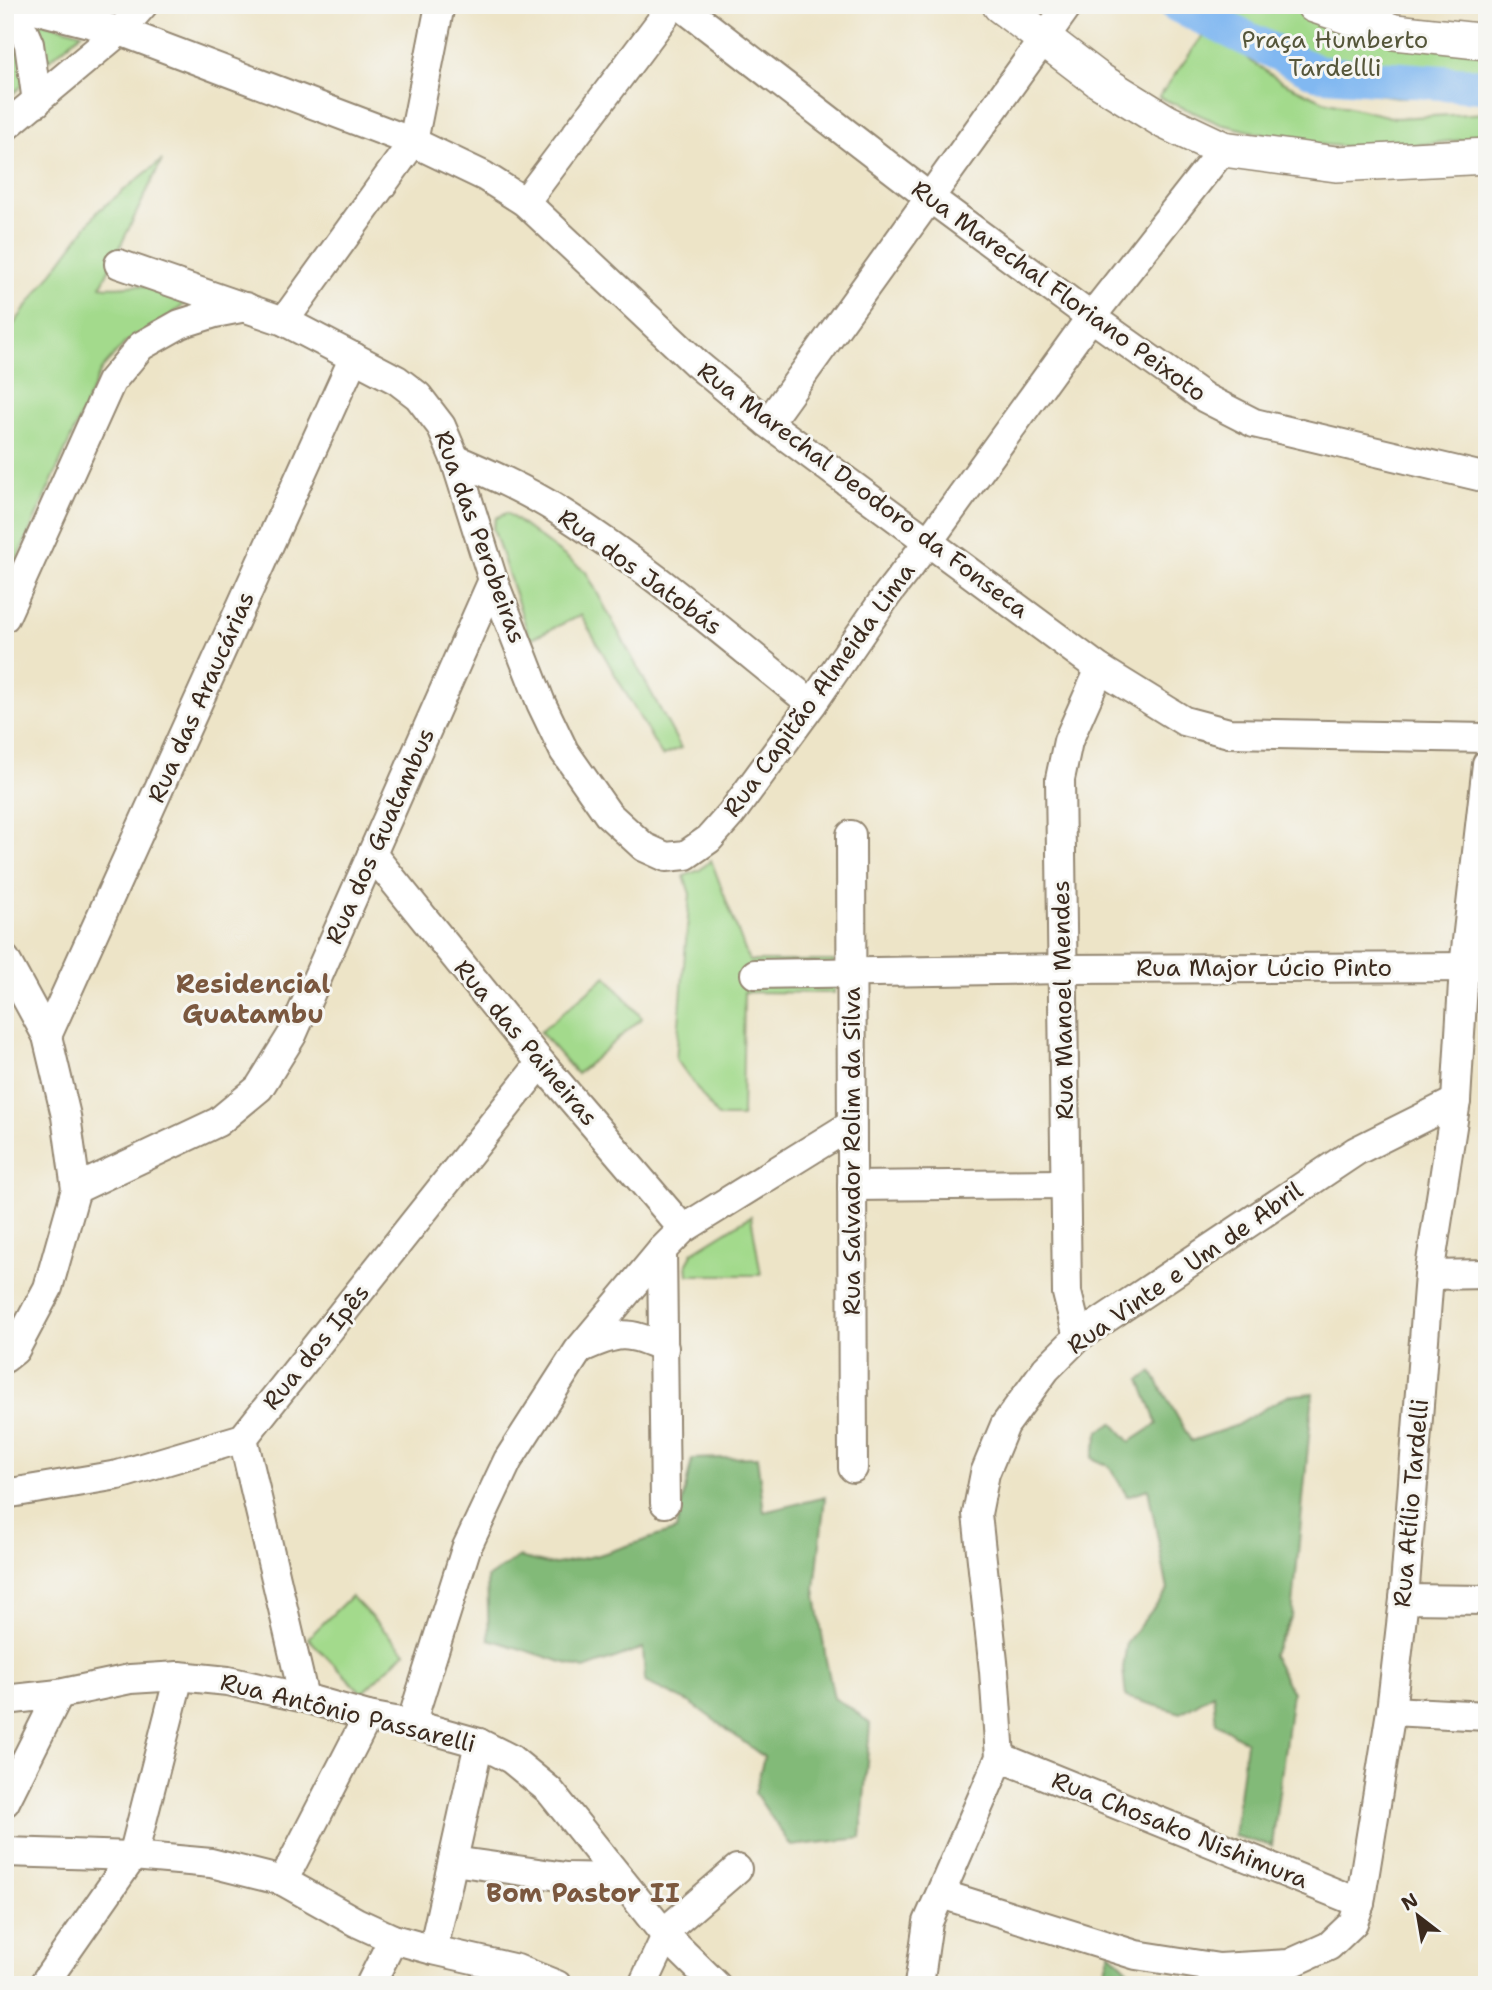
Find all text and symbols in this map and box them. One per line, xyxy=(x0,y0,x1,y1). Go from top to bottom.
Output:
park label: Praça Humberto Tardellli xyxy=(1242,24,1428,84)
street label: Rua Marechal Floriano Peixoto xyxy=(905,173,1213,409)
street label: Rua Marechal Deodoro da Fonseca xyxy=(691,355,1035,625)
street label: Rua das Perobeiras xyxy=(427,426,533,648)
street label: Rua dos Jatobás xyxy=(551,502,729,642)
street label: Rua Capitão Almeida Lima xyxy=(716,556,922,824)
street label: Rua das Araucárias xyxy=(140,586,262,808)
street label: Rua dos Guatambus xyxy=(318,723,442,949)
street label: Rua Manoel Mendes xyxy=(1045,880,1081,1120)
street label: Rua Major Lúcio Pinto xyxy=(1136,952,1392,984)
street label: Rua das Paineiras xyxy=(447,953,605,1133)
district label: Residencial Guatambu xyxy=(176,966,330,1031)
street label: Rua Salvador Rolim da Silva xyxy=(836,987,868,1315)
street label: Rua Vinte e Um de Abril xyxy=(1061,1174,1310,1362)
street label: Rua dos Ipês xyxy=(255,1277,377,1417)
street label: Rua Atílio Tardelli xyxy=(1386,1397,1436,1609)
street label: Rua Antônio Passarelli xyxy=(217,1666,479,1760)
street label: Rua Chosako Nishimura xyxy=(1047,1764,1313,1896)
district label: Bom Pastor II xyxy=(486,1875,680,1910)
north arrow xyxy=(1384,1882,1454,1952)
text: N xyxy=(1397,1887,1422,1916)

